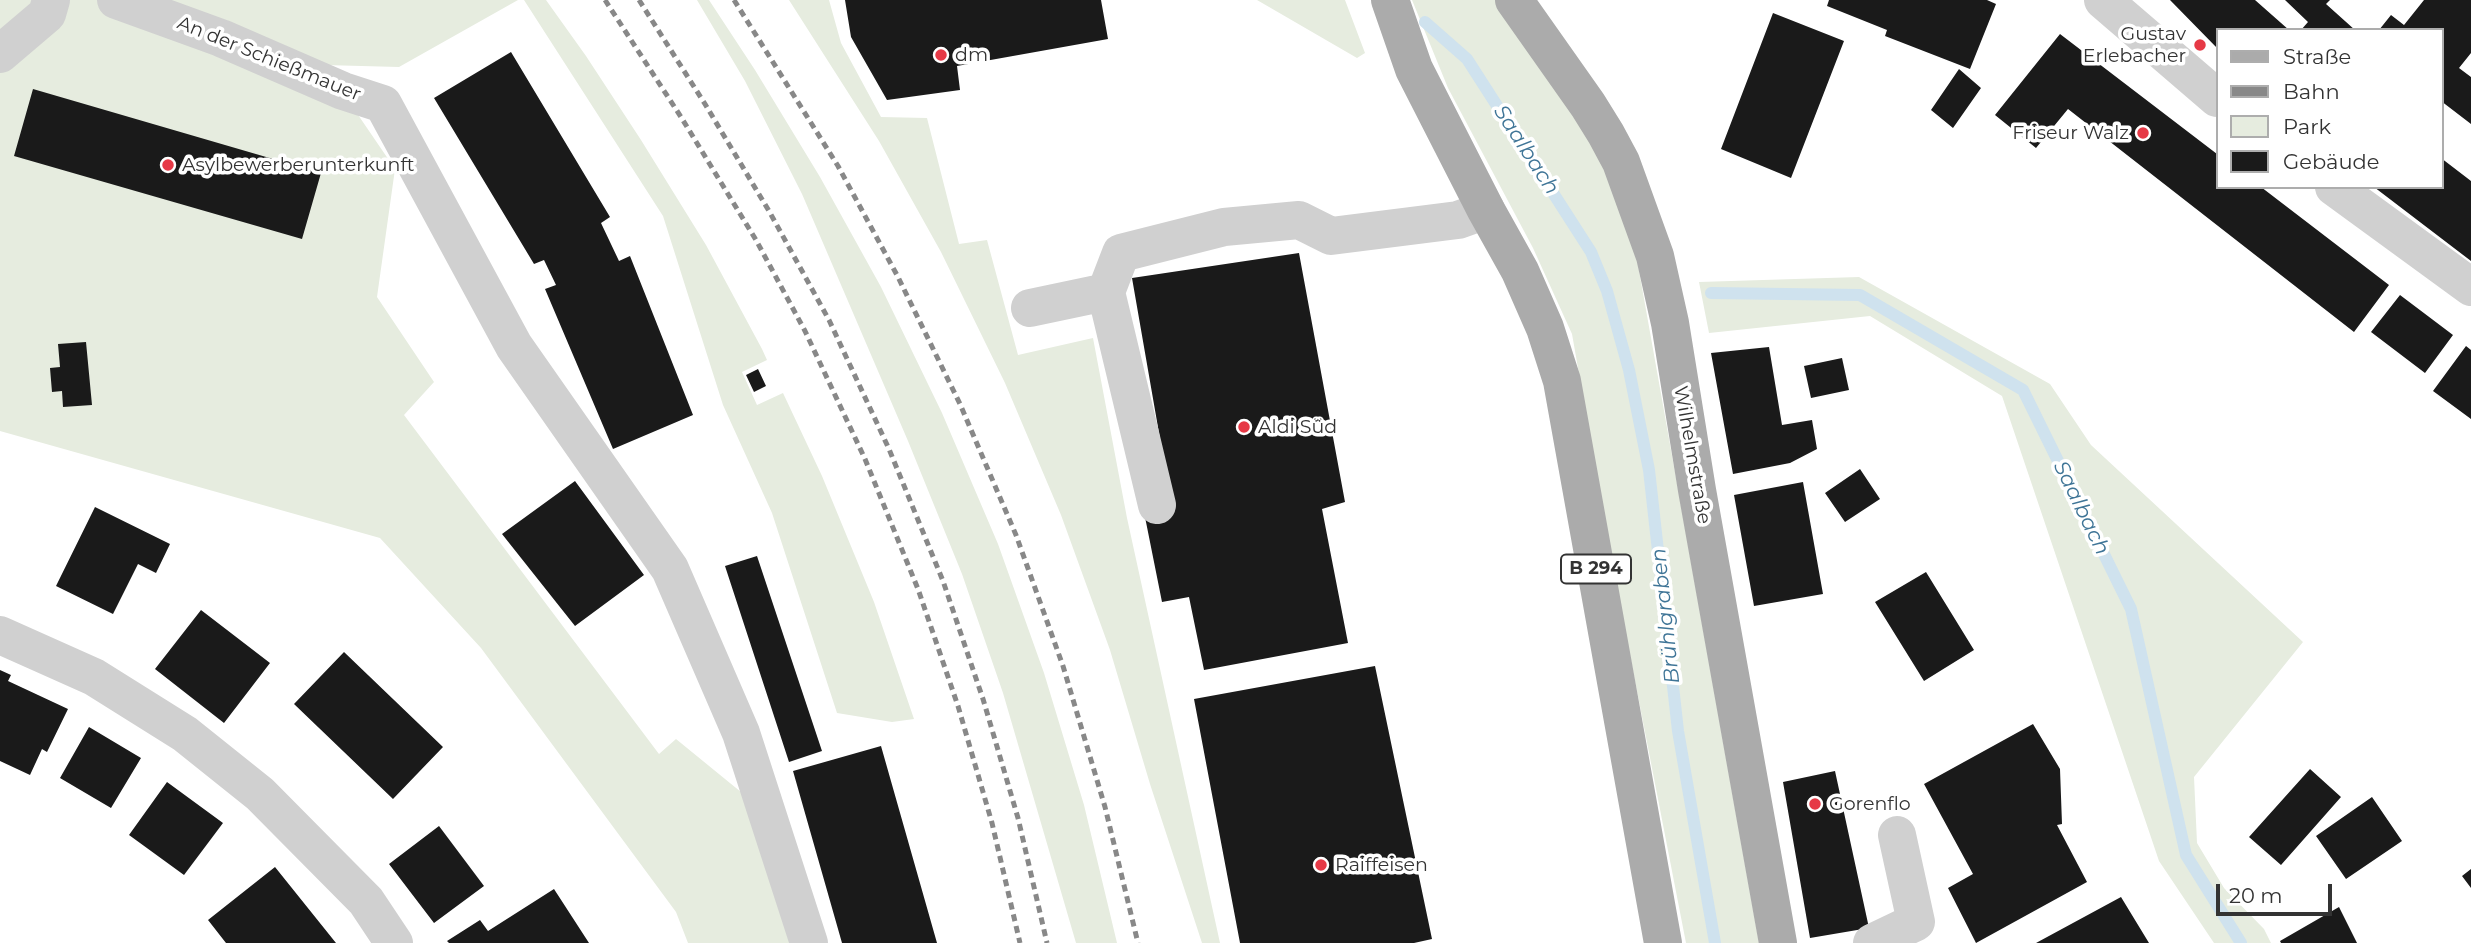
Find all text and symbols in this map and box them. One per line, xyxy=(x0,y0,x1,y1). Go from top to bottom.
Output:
street label: An der Schießmauer xyxy=(174,12,364,106)
place label: Gustav Erlebacher xyxy=(2083,23,2186,67)
legend xyxy=(2216,28,2443,189)
marker: Gustav Erlebacher xyxy=(2192,37,2208,53)
place label: dm xyxy=(955,44,988,66)
text: Straße xyxy=(2283,44,2351,69)
marker: dm xyxy=(933,47,949,63)
text: Bahn xyxy=(2283,79,2340,104)
water label: Saalbach xyxy=(1488,101,1564,199)
text: Park xyxy=(2283,114,2331,139)
place label: Friseur Walz xyxy=(2012,122,2129,144)
marker: Friseur Walz xyxy=(2135,125,2151,141)
text: Gebäude xyxy=(2283,149,2380,174)
place label: Asylbewerberunterkunft xyxy=(182,154,415,176)
marker: Asylbewerberunterkunft xyxy=(160,157,176,173)
street label: Wilhelmstraße xyxy=(1669,384,1715,526)
place label: Aldi Süd xyxy=(1258,416,1337,438)
marker: Aldi Süd xyxy=(1236,419,1252,435)
water label: Saalbach xyxy=(2047,457,2115,559)
water label: Brühlgraben xyxy=(1646,547,1686,685)
road number: B 294 xyxy=(1561,554,1631,584)
place label: Gorenflo xyxy=(1829,793,1911,815)
marker: Gorenflo xyxy=(1807,796,1823,812)
place label: Raiffeisen xyxy=(1335,854,1428,876)
marker: Raiffeisen xyxy=(1313,857,1329,873)
scale bar xyxy=(2219,870,2334,914)
text: 20 m xyxy=(2229,883,2283,908)

